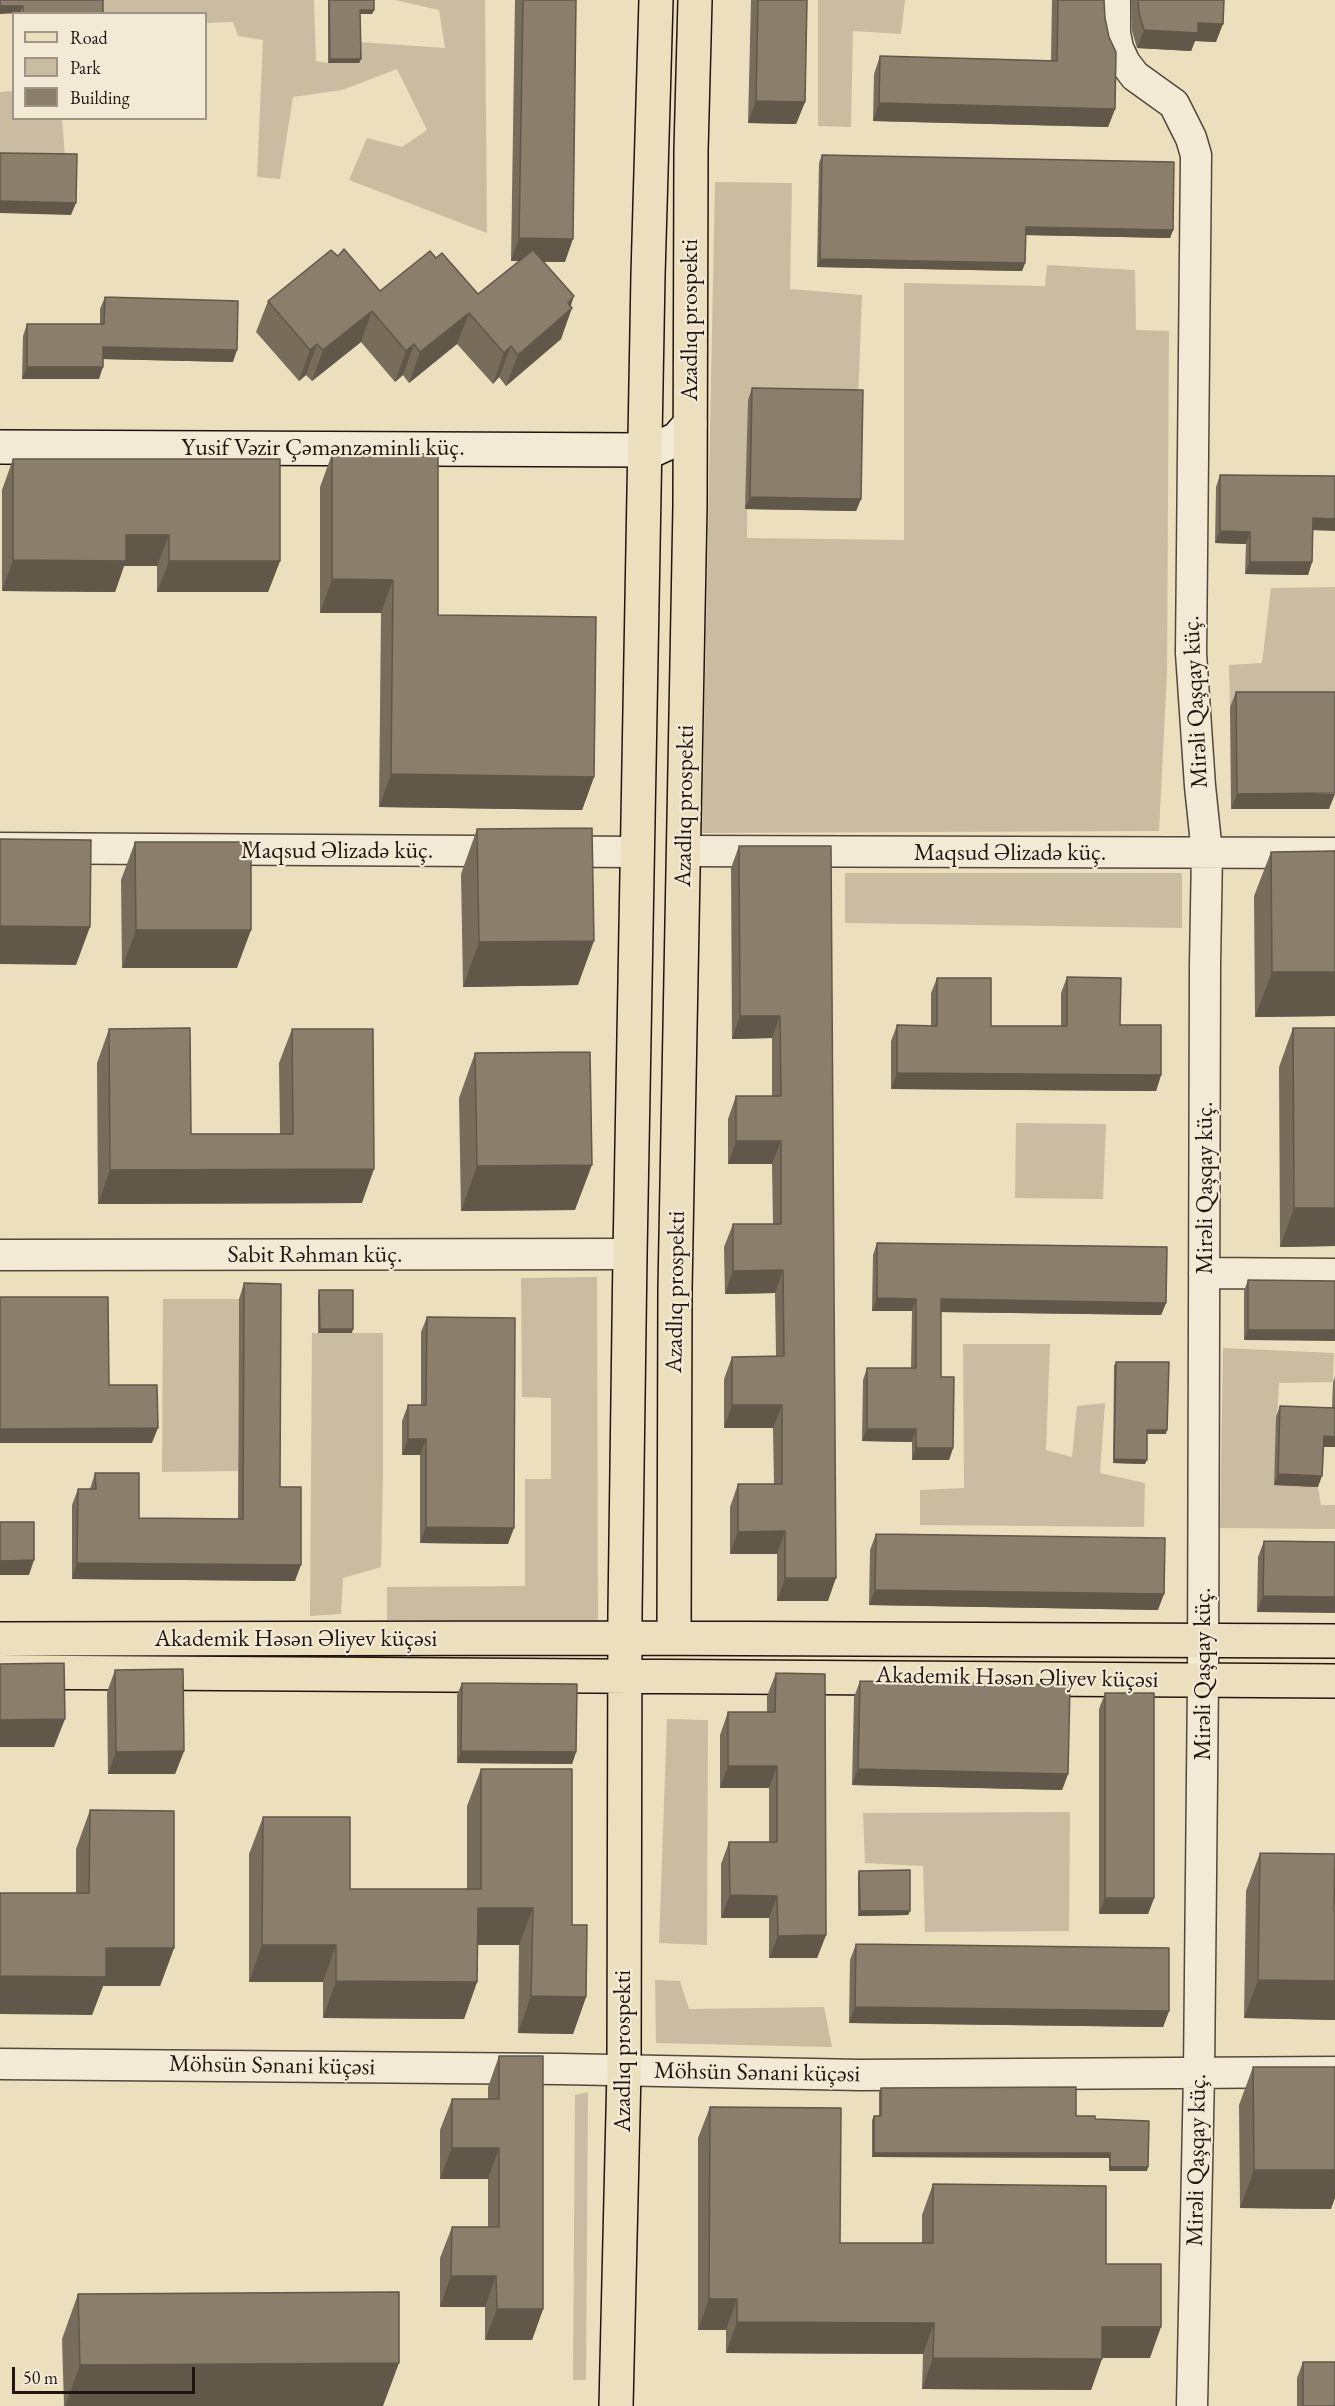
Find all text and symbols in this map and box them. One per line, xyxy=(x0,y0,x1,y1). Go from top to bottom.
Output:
legend xyxy=(12,12,207,120)
text: Road xyxy=(70,26,108,49)
text: Park xyxy=(70,56,101,79)
text: Building xyxy=(70,86,130,109)
street label: Azadlıq prospekti xyxy=(676,239,704,401)
street label: Yusif Vəzir Çəmənzəminli küç. xyxy=(181,434,465,462)
street label: Mirəli Qaşqay küç. xyxy=(1177,615,1215,789)
street label: Azadlıq prospekti xyxy=(669,725,701,887)
street label: Maqsud Əlizadə küç. xyxy=(241,837,433,865)
street label: Maqsud Əlizadə küç. xyxy=(914,839,1106,867)
street label: Mirəli Qaşqay küç. xyxy=(1191,1101,1219,1275)
street label: Azadlıq prospekti xyxy=(660,1211,692,1373)
street label: Sabit Rəhman küç. xyxy=(227,1241,403,1269)
street label: Mirəli Qaşqay küç. xyxy=(1189,1587,1217,1761)
street label: Akademik Həsən Əliyev küçəsi xyxy=(154,1625,438,1653)
street label: Akademik Həsən Əliyev küçəsi xyxy=(875,1661,1159,1695)
street label: Azadlıq prospekti xyxy=(609,1970,637,2132)
street label: Möhsün Sənani küçəsi xyxy=(169,2050,375,2082)
street label: Möhsün Sənani küçəsi xyxy=(654,2057,860,2089)
street label: Mirəli Qaşqay küç. xyxy=(1181,2073,1213,2247)
scale bar xyxy=(15,2355,198,2393)
text: 50 m xyxy=(23,2366,58,2389)

